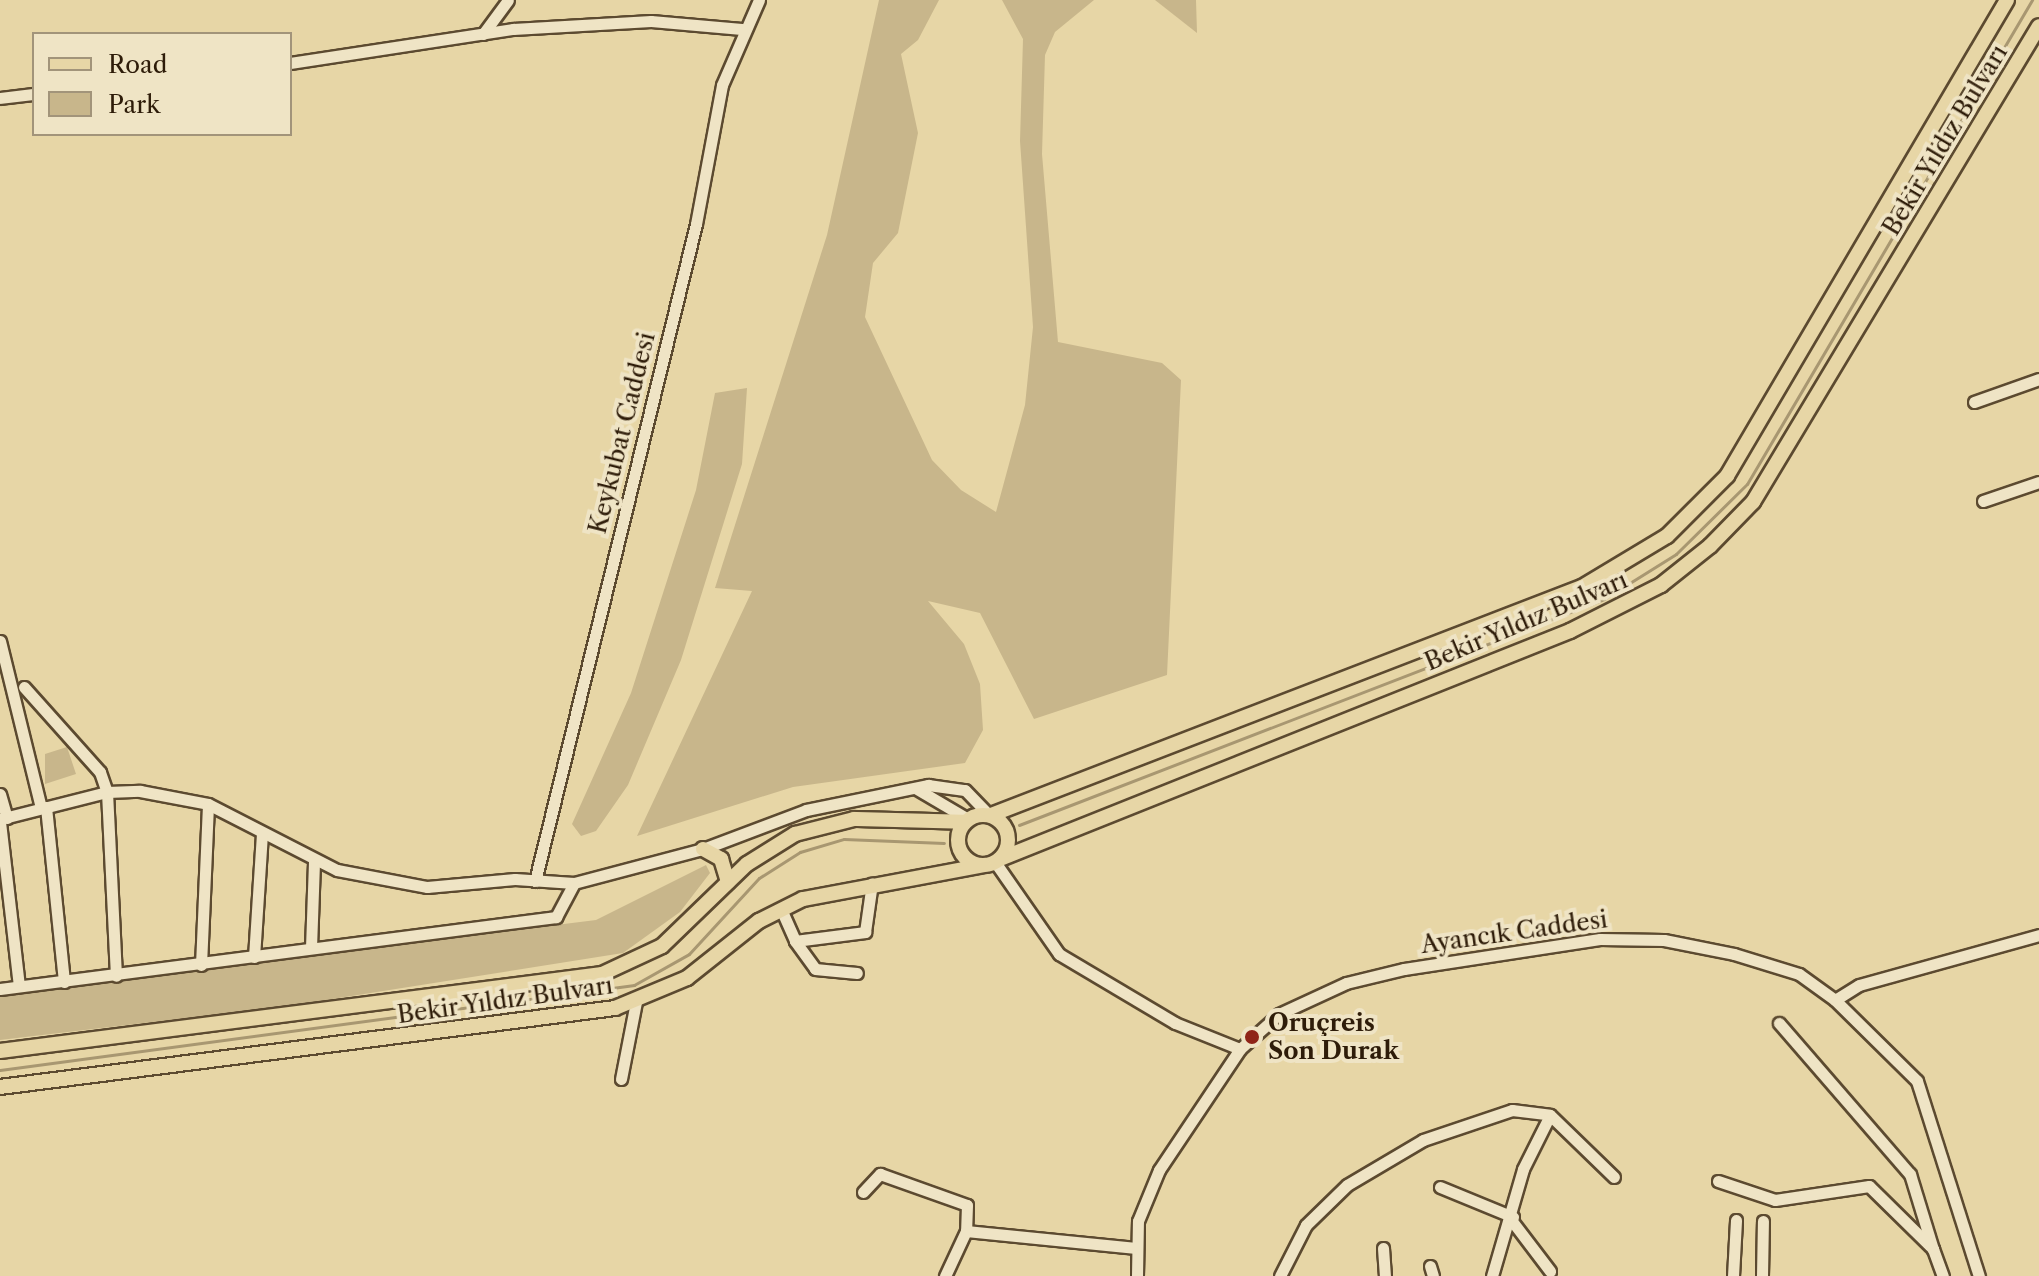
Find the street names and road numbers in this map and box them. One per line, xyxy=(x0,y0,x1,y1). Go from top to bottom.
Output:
street label: Bekir Yıldız Bulvarı xyxy=(1876,39,2014,241)
street label: Keykubat Caddesi xyxy=(583,329,661,537)
street label: Bekir Yıldız Bulvarı xyxy=(1420,565,1632,677)
street label: Ayancık Caddesi xyxy=(1419,905,1609,959)
street label: Bekir Yıldız Bulvarı xyxy=(395,971,615,1029)

